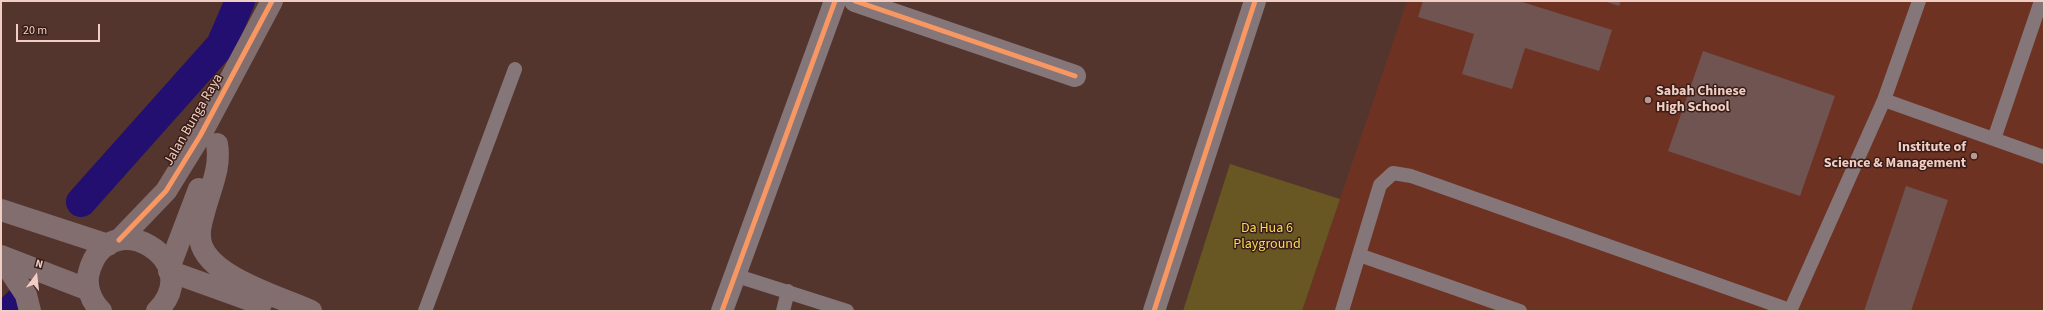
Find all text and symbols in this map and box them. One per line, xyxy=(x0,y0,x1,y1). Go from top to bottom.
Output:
scale bar xyxy=(18,16,102,42)
text: 20 m xyxy=(23,22,47,39)
street label: Jalan Bunga Raya xyxy=(161,71,227,169)
place label: Sabah Chinese High School xyxy=(1656,84,1746,116)
marker: Sabah Chinese High School xyxy=(1643,95,1653,105)
place label: Institute of Science & Management xyxy=(1824,140,1966,172)
marker: Institute of Science & Management xyxy=(1969,151,1979,161)
park label: Da Hua 6 Playground xyxy=(1233,221,1301,254)
north arrow xyxy=(16,256,56,296)
text: N xyxy=(34,256,45,272)

